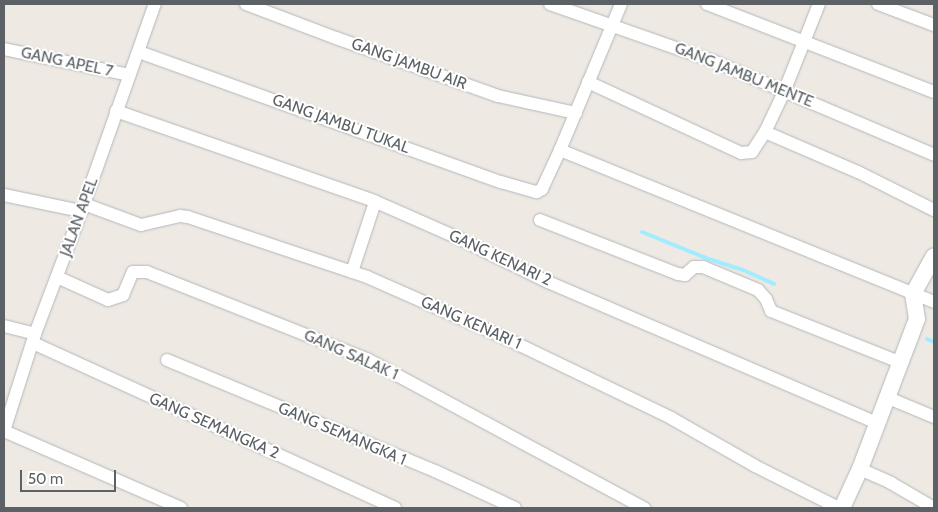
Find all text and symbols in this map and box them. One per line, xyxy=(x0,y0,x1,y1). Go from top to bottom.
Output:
street label: GANG JAMBU AIR xyxy=(349,34,469,94)
street label: GANG JAMBU MENTE xyxy=(672,38,816,112)
street label: GANG APEL 7 xyxy=(19,43,115,81)
street label: GANG JAMBU TUKAL xyxy=(270,90,412,158)
street label: JALAN APEL xyxy=(56,175,102,259)
street label: GANG KENARI 2 xyxy=(446,226,554,290)
street label: GANG KENARI 1 xyxy=(418,292,524,354)
street label: GANG SALAK 1 xyxy=(301,326,401,384)
street label: GANG SEMANGKA 2 xyxy=(146,389,282,463)
street label: GANG SEMANGKA 1 xyxy=(275,398,409,470)
scale bar xyxy=(22,460,119,492)
text: 50 m xyxy=(28,470,63,488)

